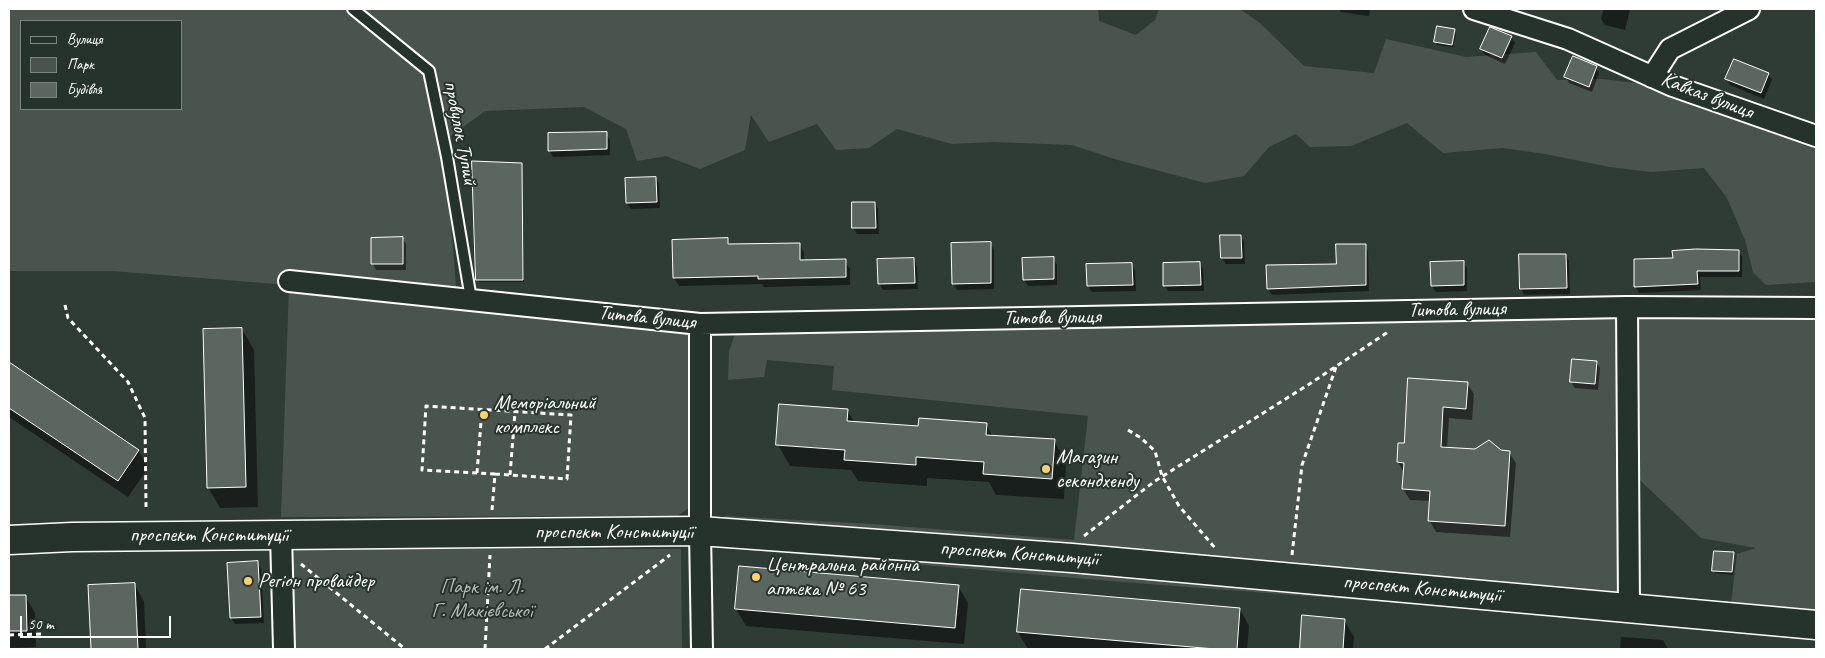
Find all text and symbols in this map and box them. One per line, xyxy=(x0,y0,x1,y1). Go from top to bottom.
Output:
legend xyxy=(20,20,182,110)
text: Вулиця xyxy=(67,30,103,49)
text: Парк xyxy=(67,55,94,74)
street label: Кавказ вулиця xyxy=(1657,67,1757,125)
street label: провулок Тупий xyxy=(438,79,482,187)
text: Будівля xyxy=(67,80,102,99)
street label: Титова вулиця xyxy=(1408,297,1506,323)
street label: Титова вулиця xyxy=(597,300,697,336)
street label: Титова вулиця xyxy=(1003,305,1101,331)
place label: Меморіальний комплекс xyxy=(494,390,596,440)
marker: Меморіальний комплекс xyxy=(478,409,490,421)
place label: Магазин секондхенду xyxy=(1056,444,1139,494)
marker: Магазин секондхенду xyxy=(1040,463,1052,475)
street label: проспект Конституції xyxy=(535,519,693,545)
street label: проспект Конституції xyxy=(130,522,288,548)
street label: проспект Конституції xyxy=(939,536,1099,572)
place label: Центральна районна аптека № 63 xyxy=(766,552,919,602)
place label: Регіон провайдер xyxy=(258,568,374,594)
street label: проспект Конституції xyxy=(1342,570,1502,608)
marker: Центральна районна аптека № 63 xyxy=(750,571,762,583)
park label: Парк ім. Л. Г. Макієвської xyxy=(431,574,533,624)
marker: Регіон провайдер xyxy=(242,575,254,587)
scale bar xyxy=(22,606,174,638)
text: 50 m xyxy=(28,615,54,634)

